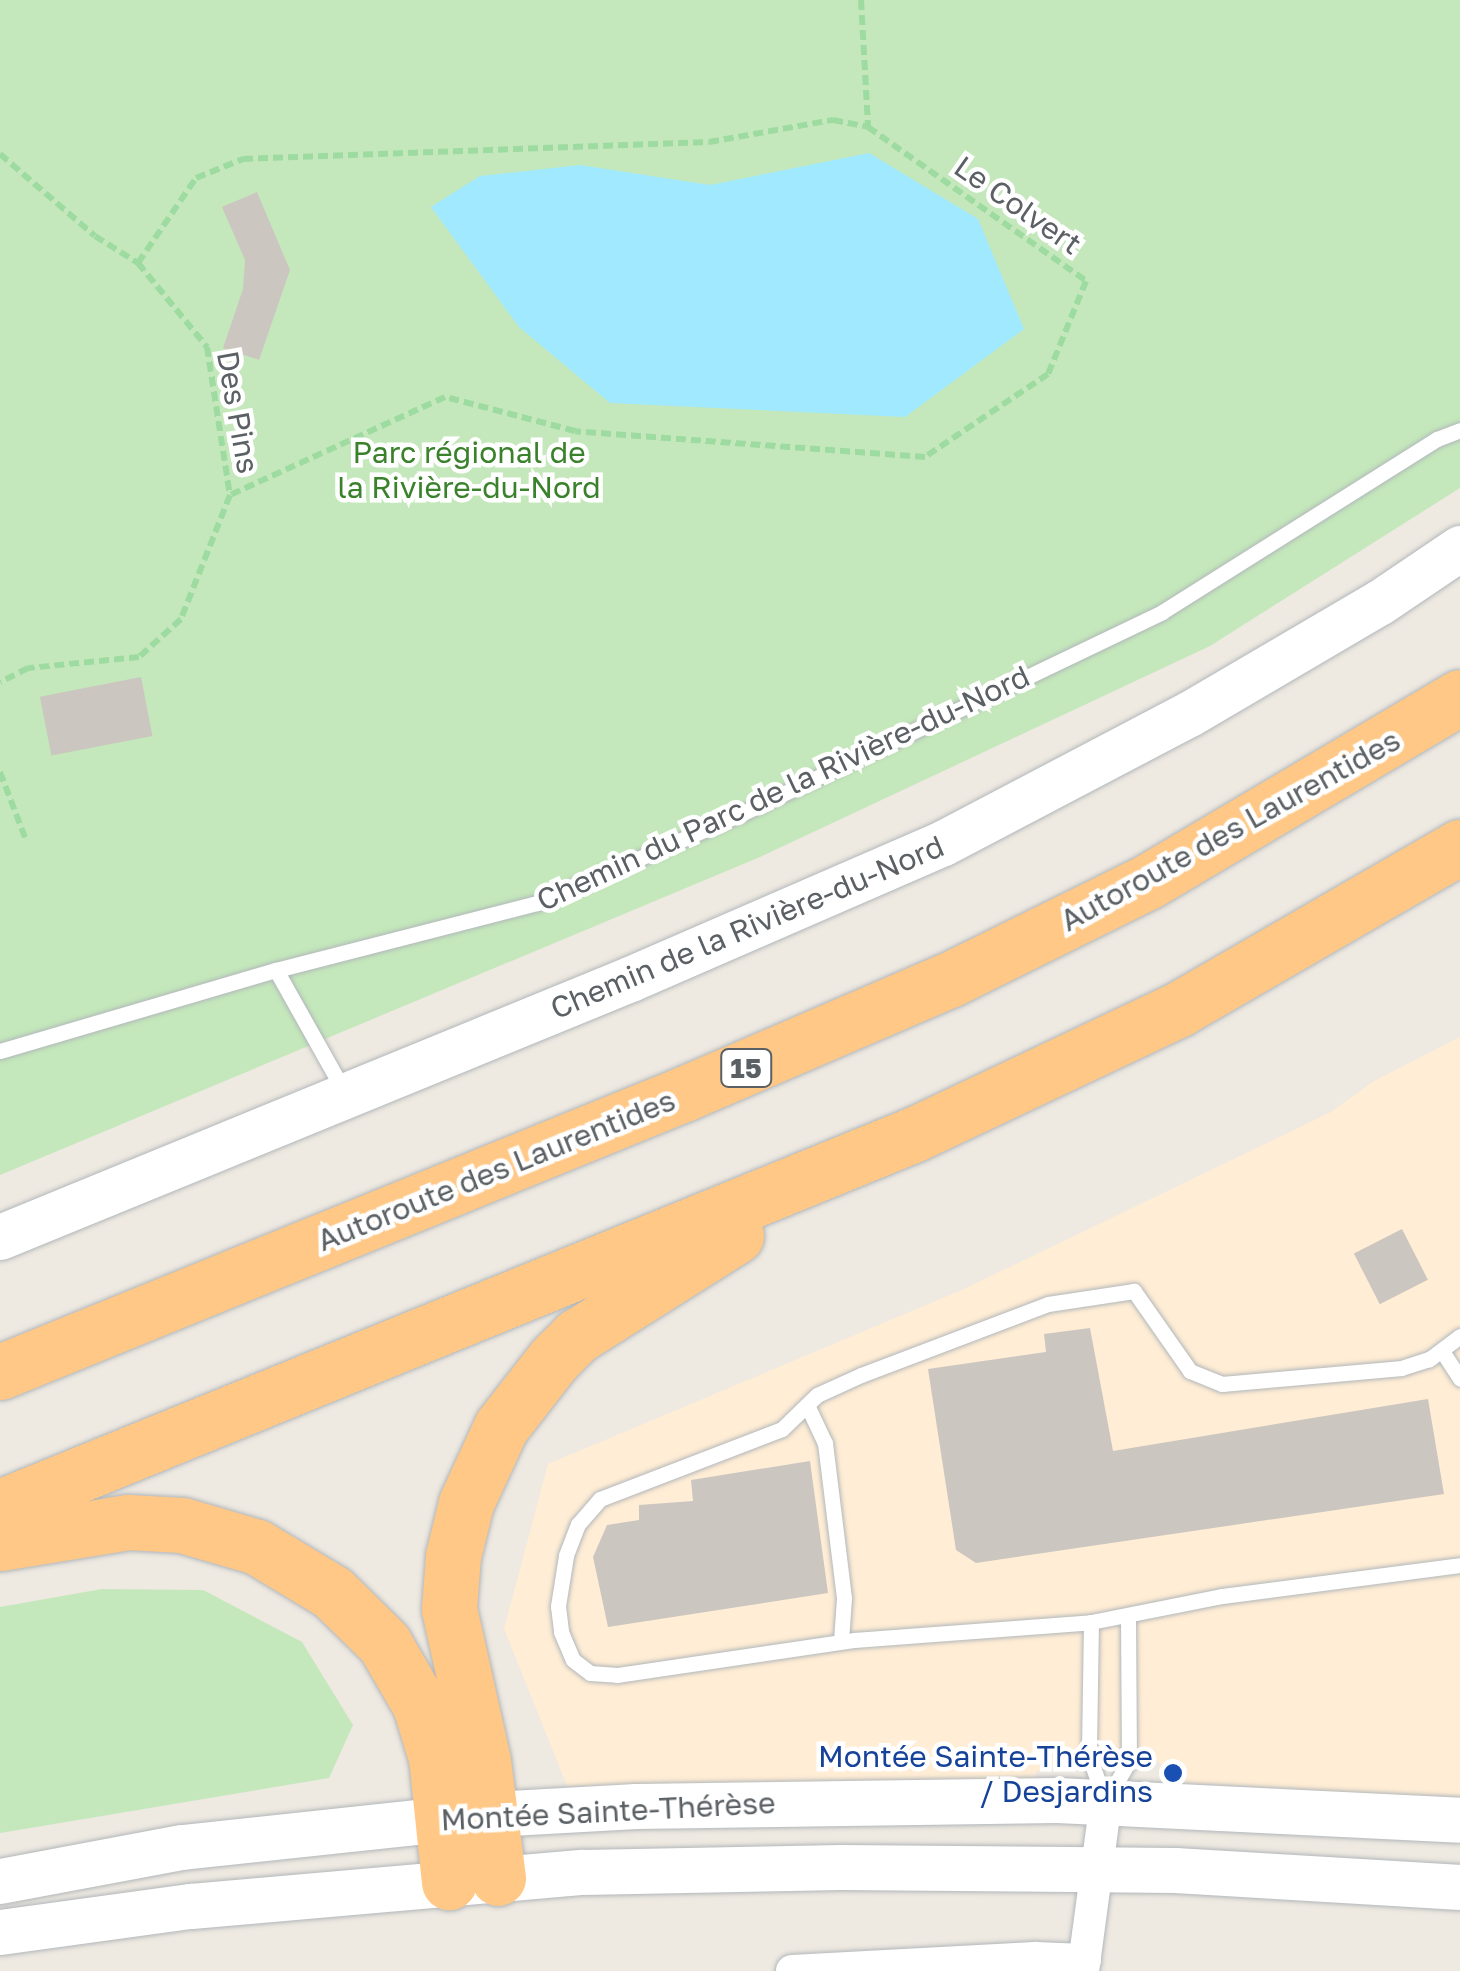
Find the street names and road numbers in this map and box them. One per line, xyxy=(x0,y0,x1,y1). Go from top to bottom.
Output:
street label: Le Colvert xyxy=(947,148,1089,262)
street label: Des Pins xyxy=(210,348,266,476)
street label: Chemin du Parc de la Rivière-du-Nord xyxy=(531,658,1035,918)
street label: Autoroute des Laurentides xyxy=(1054,722,1406,938)
street label: Chemin de la Rivière-du-Nord xyxy=(545,828,949,1026)
road number: 15 xyxy=(718,1045,774,1091)
street label: Autoroute des Laurentides xyxy=(312,1082,680,1258)
street label: Montée Sainte-Thérèse xyxy=(440,1784,776,1838)

